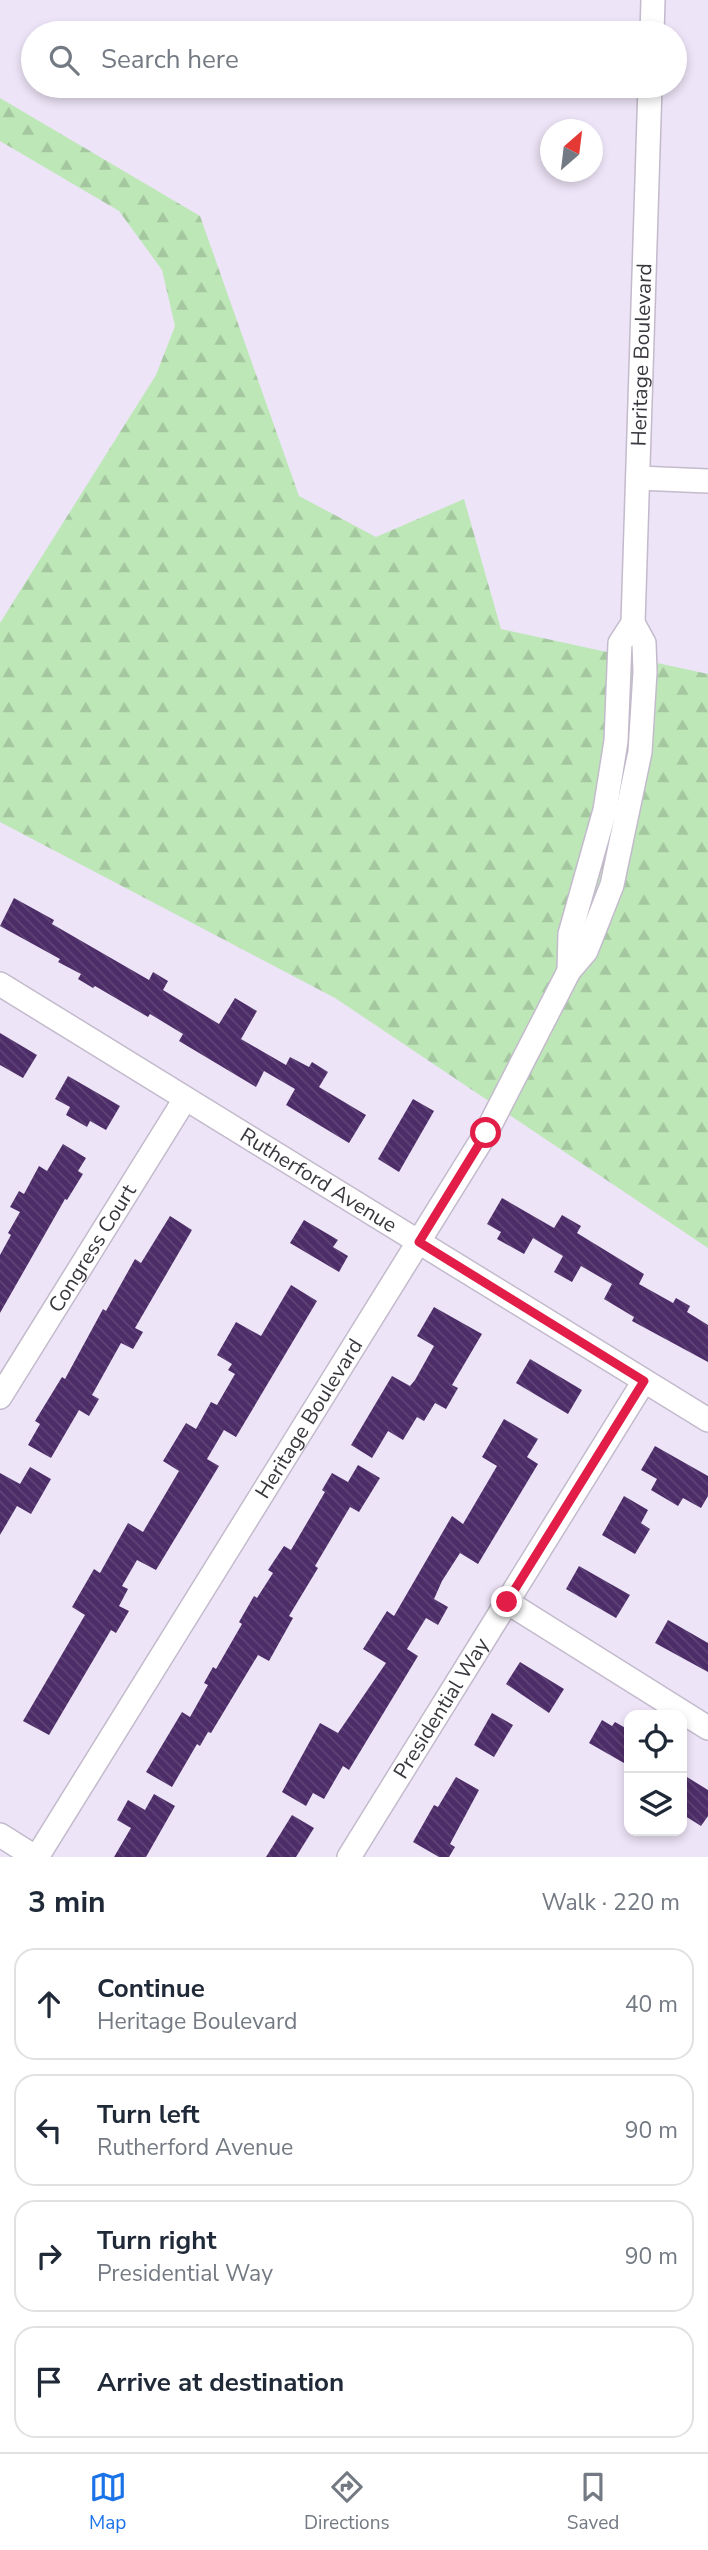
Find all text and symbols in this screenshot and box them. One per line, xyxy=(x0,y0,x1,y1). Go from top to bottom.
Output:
search box xyxy=(21,21,687,98)
icon: search xyxy=(45,41,83,79)
text: Search here xyxy=(101,42,239,77)
north arrow xyxy=(540,119,603,182)
street label: Heritage Boulevard xyxy=(625,263,658,447)
route start xyxy=(470,1117,501,1148)
street label: Rutherford Avenue xyxy=(235,1121,402,1239)
street label: Congress Court xyxy=(42,1178,143,1318)
street label: Heritage Boulevard xyxy=(249,1333,369,1504)
route end xyxy=(491,1586,522,1617)
street label: Presidential Way xyxy=(387,1632,496,1784)
map controls xyxy=(624,1710,687,1836)
button: locate xyxy=(624,1710,687,1773)
button: layers xyxy=(624,1773,687,1836)
text: 3 min xyxy=(28,1882,106,1923)
text: Walk · 220 m xyxy=(541,1887,680,1918)
text: Continue xyxy=(97,1971,205,2006)
icon: ahead xyxy=(30,1985,68,2023)
text: 40 m xyxy=(625,1989,678,2020)
text: Heritage Boulevard xyxy=(97,2006,298,2037)
text: Turn left xyxy=(97,2097,200,2132)
icon: left xyxy=(30,2111,68,2149)
text: 90 m xyxy=(625,2115,678,2146)
text: Rutherford Avenue xyxy=(97,2132,293,2163)
text: Turn right xyxy=(97,2223,216,2258)
icon: right xyxy=(30,2237,68,2275)
text: 90 m xyxy=(625,2241,678,2272)
text: Presidential Way xyxy=(97,2258,273,2289)
icon: arrive xyxy=(30,2363,68,2401)
text: Arrive at destination xyxy=(97,2365,344,2400)
tab: Map xyxy=(89,2468,127,2536)
tab: Directions xyxy=(304,2468,390,2536)
tab: Saved xyxy=(567,2468,619,2536)

